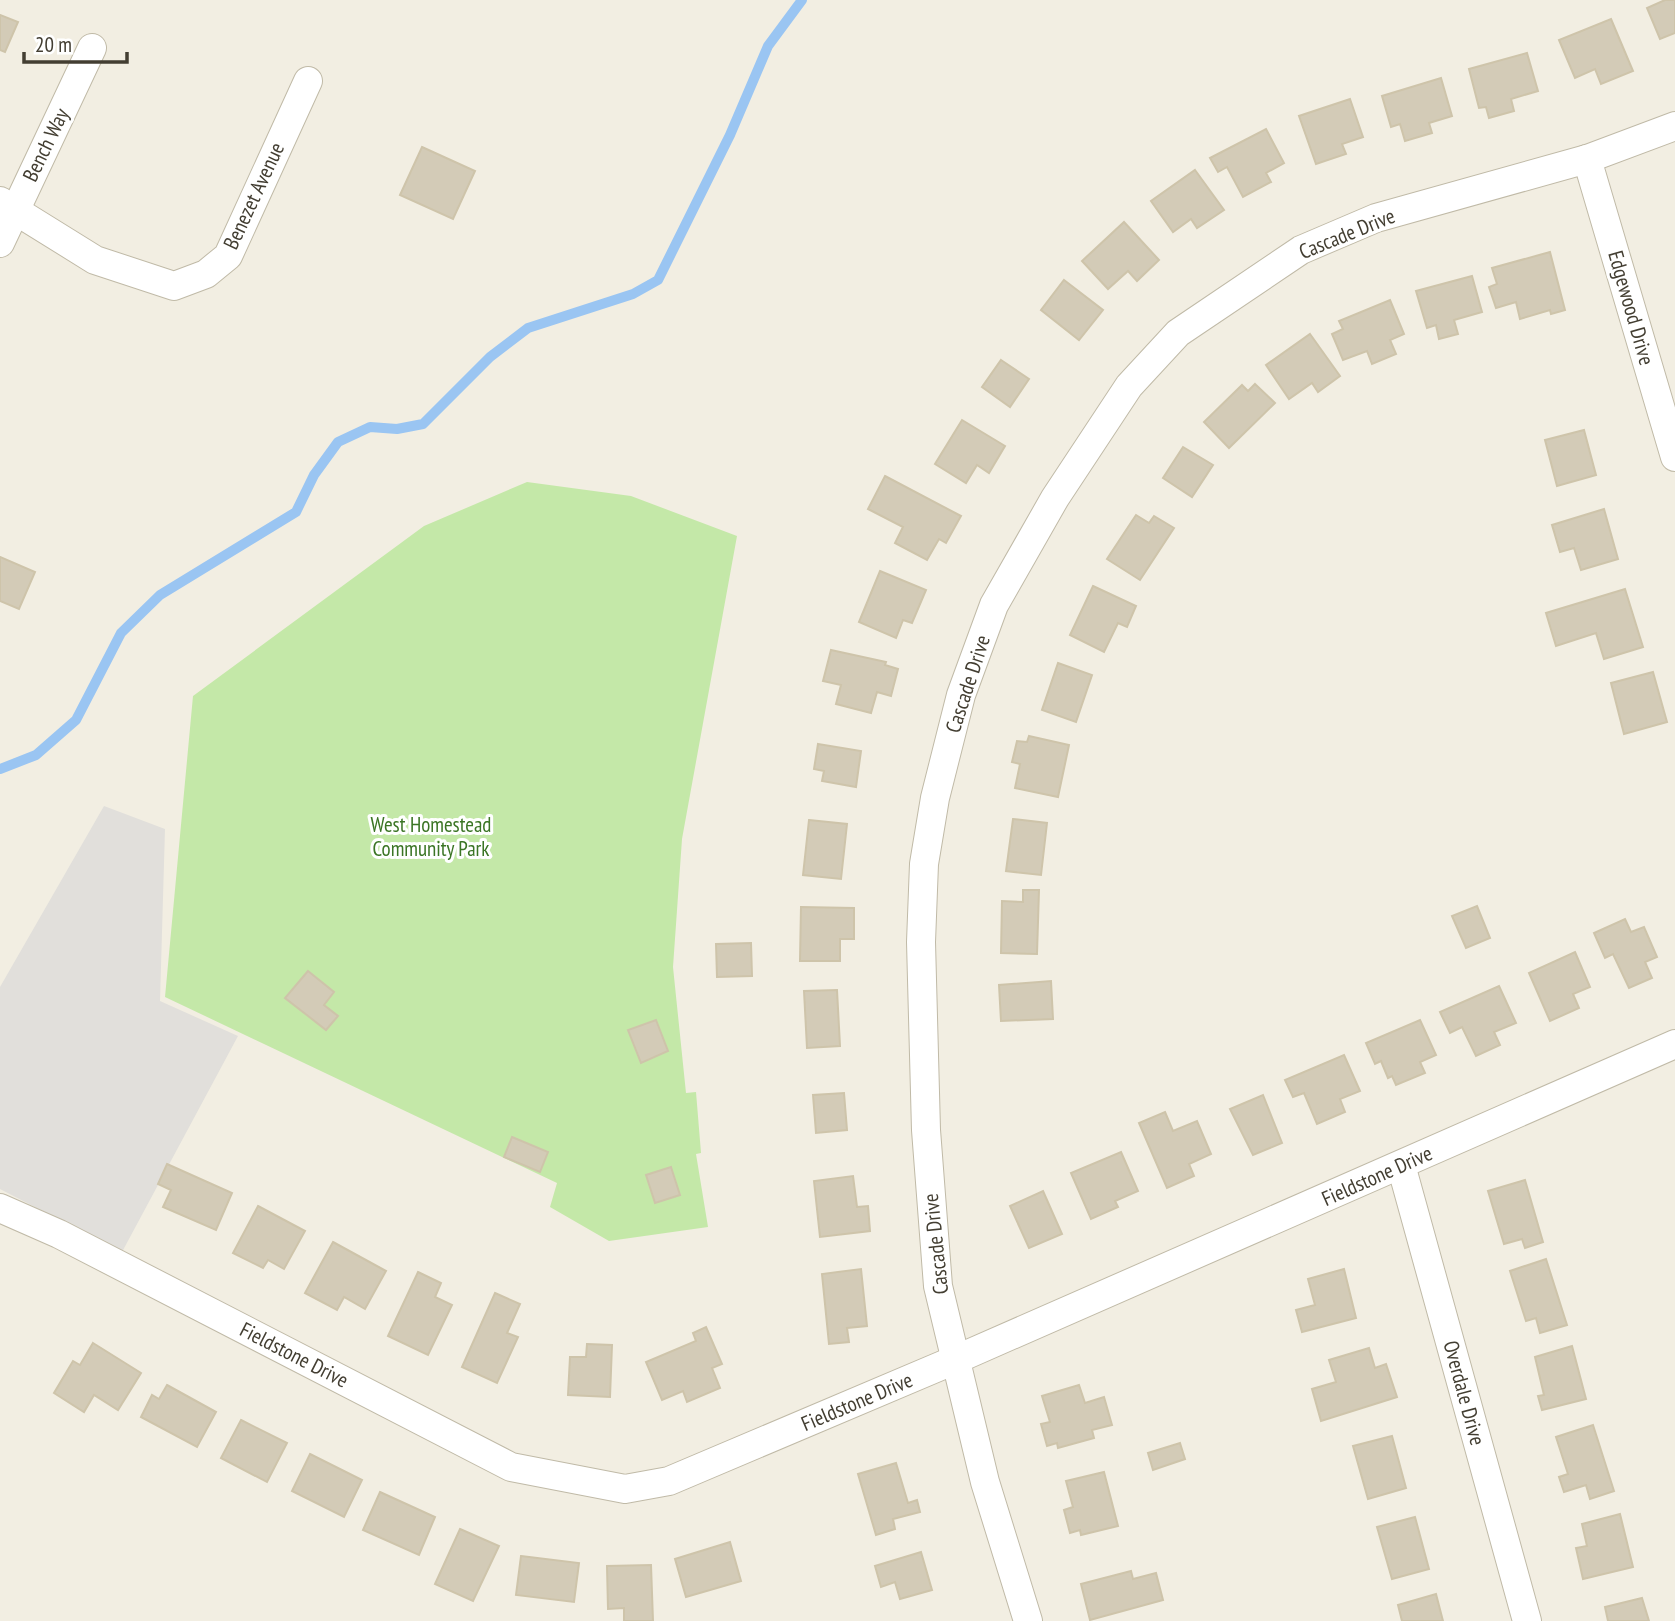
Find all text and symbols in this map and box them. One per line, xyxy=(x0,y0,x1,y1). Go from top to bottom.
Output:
scale bar xyxy=(24,21,128,65)
text: 20 m xyxy=(35,31,72,58)
street label: Bench Way xyxy=(16,104,75,186)
street label: Benezet Avenue xyxy=(217,138,290,254)
street label: Cascade Drive xyxy=(1295,202,1399,265)
street label: Edgewood Drive xyxy=(1602,248,1661,368)
street label: Cascade Drive xyxy=(939,632,996,736)
park label: West Homestead Community Park xyxy=(371,811,491,862)
street label: Fieldstone Drive xyxy=(1317,1139,1436,1212)
street label: Cascade Drive xyxy=(917,1192,954,1296)
street label: Fieldstone Drive xyxy=(235,1316,353,1393)
street label: Overdale Drive xyxy=(1438,1337,1491,1448)
street label: Fieldstone Drive xyxy=(797,1366,916,1437)

